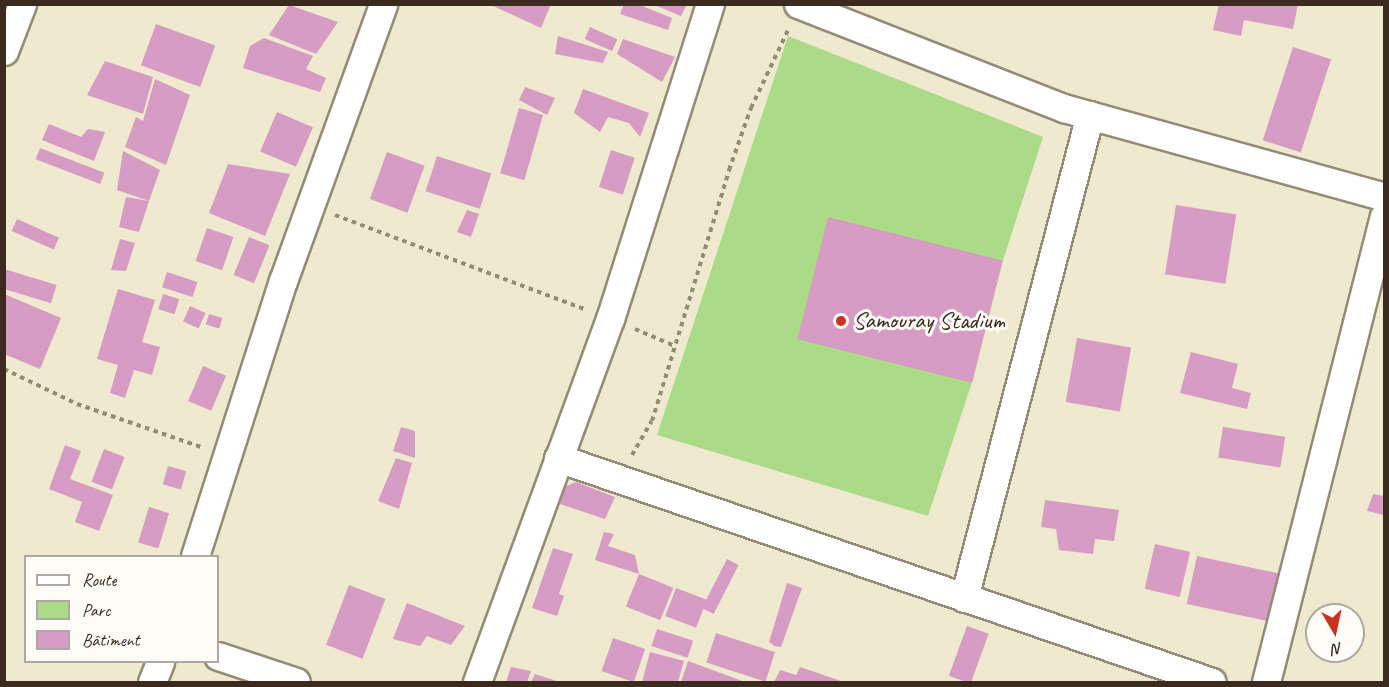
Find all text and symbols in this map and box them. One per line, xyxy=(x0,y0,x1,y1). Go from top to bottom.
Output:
place label: Samouray Stadium xyxy=(853,307,1006,335)
marker: Samouray Stadium xyxy=(834,314,848,328)
legend xyxy=(24,555,219,663)
text: Route xyxy=(82,569,116,591)
text: Parc xyxy=(82,599,110,621)
north arrow xyxy=(1305,603,1365,663)
text: Bâtiment xyxy=(82,629,140,651)
text: N xyxy=(1331,638,1344,659)

